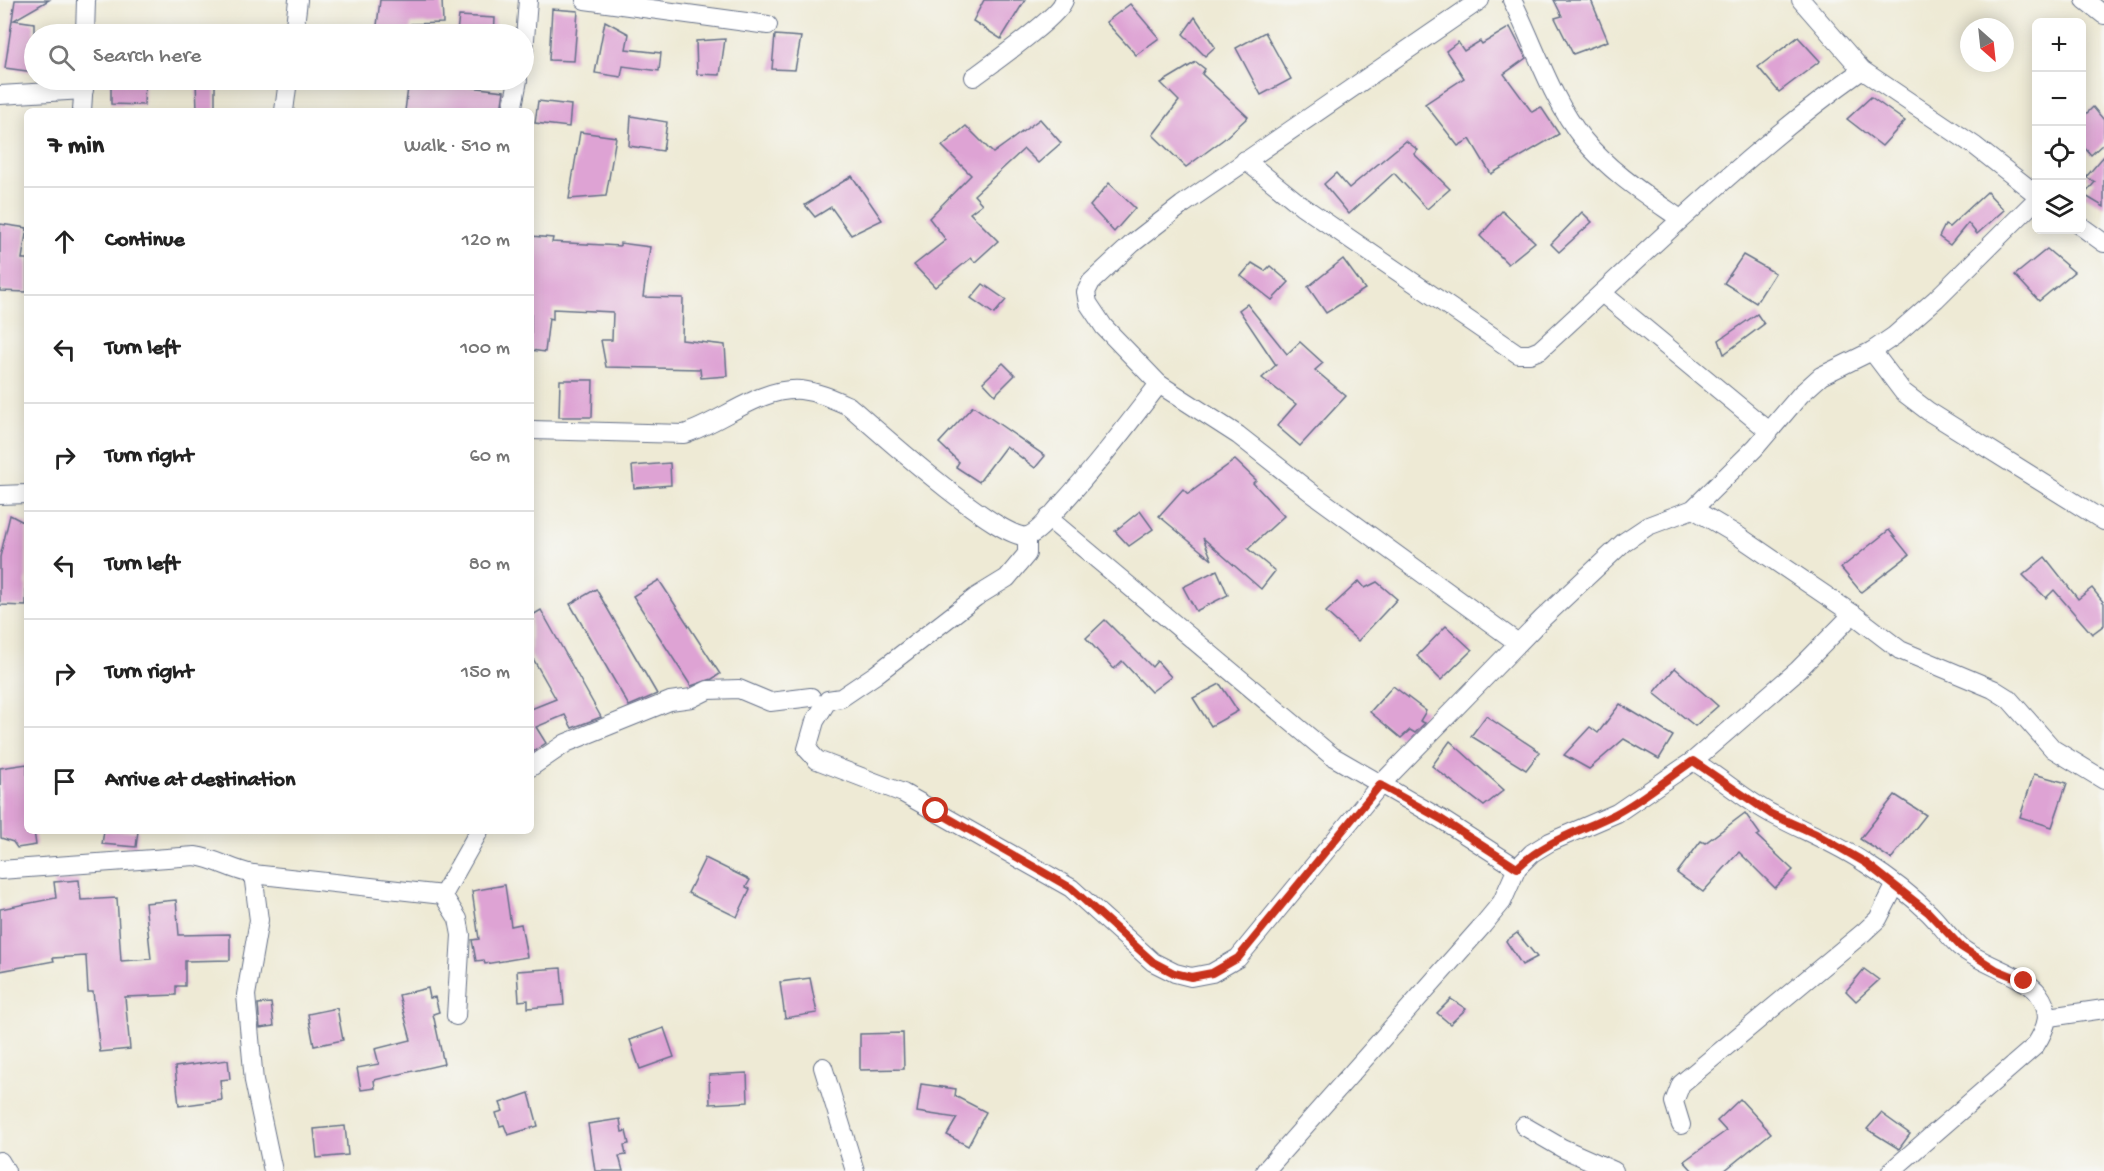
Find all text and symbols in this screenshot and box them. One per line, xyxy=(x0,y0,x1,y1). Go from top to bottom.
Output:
north arrow xyxy=(1960,18,2014,72)
map controls xyxy=(2032,18,2086,234)
button: + xyxy=(2032,18,2086,72)
search box xyxy=(24,24,534,90)
icon: search xyxy=(45,41,78,74)
text: Search here xyxy=(93,44,201,70)
button: − xyxy=(2032,72,2086,126)
button: locate xyxy=(2032,126,2086,180)
text: 7 min xyxy=(48,132,104,163)
text: Walk · 510 m xyxy=(404,136,510,159)
button: layers xyxy=(2032,180,2086,234)
icon: ahead xyxy=(48,225,81,258)
text: Continue xyxy=(105,228,185,254)
text: 120 m xyxy=(462,230,510,253)
icon: left xyxy=(48,333,81,366)
text: Turn left xyxy=(105,336,179,362)
text: 100 m xyxy=(460,338,510,361)
icon: right xyxy=(48,441,81,474)
text: Turn right xyxy=(105,444,193,470)
text: 60 m xyxy=(470,446,510,469)
icon: left xyxy=(48,549,81,582)
text: Turn left xyxy=(105,552,179,578)
text: 80 m xyxy=(469,554,510,577)
icon: right xyxy=(48,657,81,690)
text: Turn right xyxy=(105,660,193,686)
text: 150 m xyxy=(461,662,510,685)
icon: arrive xyxy=(48,765,81,798)
text: Arrive at destination xyxy=(105,768,295,794)
route start xyxy=(922,797,948,823)
route end xyxy=(2010,967,2036,993)

